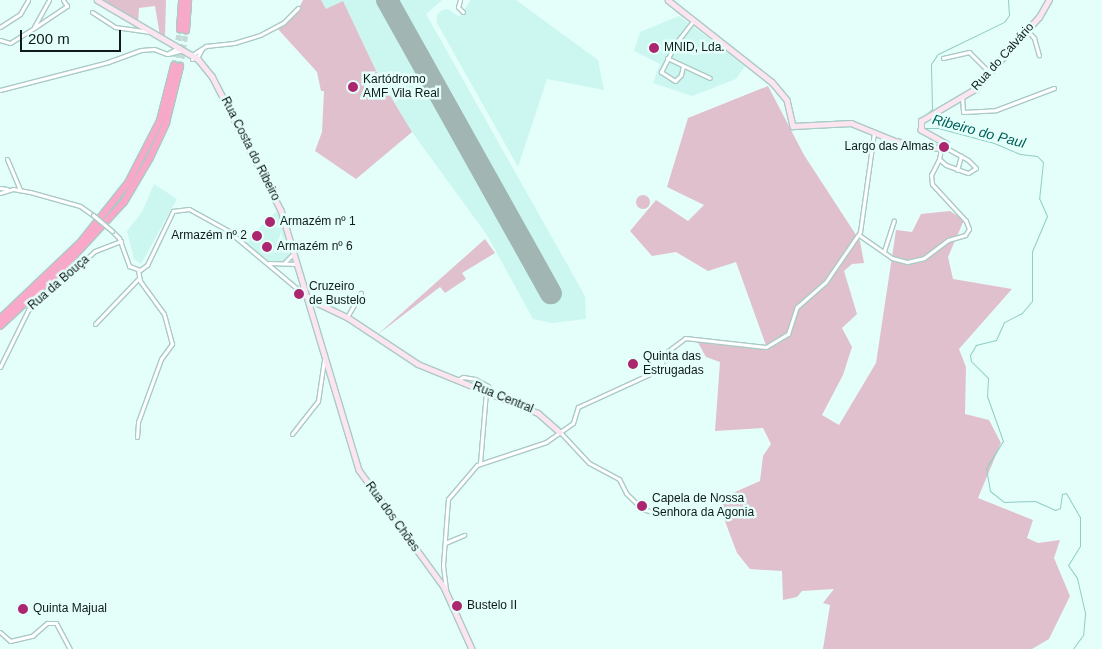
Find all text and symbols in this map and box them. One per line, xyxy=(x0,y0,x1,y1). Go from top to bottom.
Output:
scale bar xyxy=(22,20,124,52)
street label: Rua do Calvário xyxy=(969,20,1037,94)
text: 200 m xyxy=(28,30,70,47)
place label: MNID, Lda. xyxy=(664,41,725,55)
marker: MNID, Lda. xyxy=(648,42,660,54)
place label: Kartódromo AMF Vila Real xyxy=(363,73,439,101)
marker: Kartódromo AMF Vila Real xyxy=(347,81,359,93)
street label: Rua Costa do Ribeiro xyxy=(218,95,282,203)
water label: Ribeiro do Paul xyxy=(931,110,1027,152)
place label: Largo das Almas xyxy=(844,140,934,154)
marker: Largo das Almas xyxy=(938,141,950,153)
place label: Armazém nº 1 xyxy=(280,215,356,229)
marker: Armazém nº 1 xyxy=(264,216,276,228)
place label: Armazém nº 2 xyxy=(171,229,247,243)
marker: Armazém nº 2 xyxy=(251,230,263,242)
place label: Armazém nº 6 xyxy=(277,240,353,254)
marker: Armazém nº 6 xyxy=(261,241,273,253)
street label: Rua da Bouça xyxy=(26,253,92,313)
place label: Cruzeiro de Bustelo xyxy=(309,280,366,308)
marker: Cruzeiro de Bustelo xyxy=(293,288,305,300)
place label: Quinta das Estrugadas xyxy=(643,350,704,378)
marker: Quinta das Estrugadas xyxy=(627,358,639,370)
street label: Rua Central xyxy=(471,379,535,417)
street label: Rua dos Chões xyxy=(362,479,422,555)
place label: Capela de Nossa Senhora da Agonia xyxy=(652,492,755,520)
marker: Capela de Nossa Senhora da Agonia xyxy=(636,500,648,512)
place label: Bustelo II xyxy=(467,599,517,613)
marker: Bustelo II xyxy=(451,600,463,612)
place label: Quinta Majual xyxy=(33,602,107,616)
marker: Quinta Majual xyxy=(17,603,29,615)

